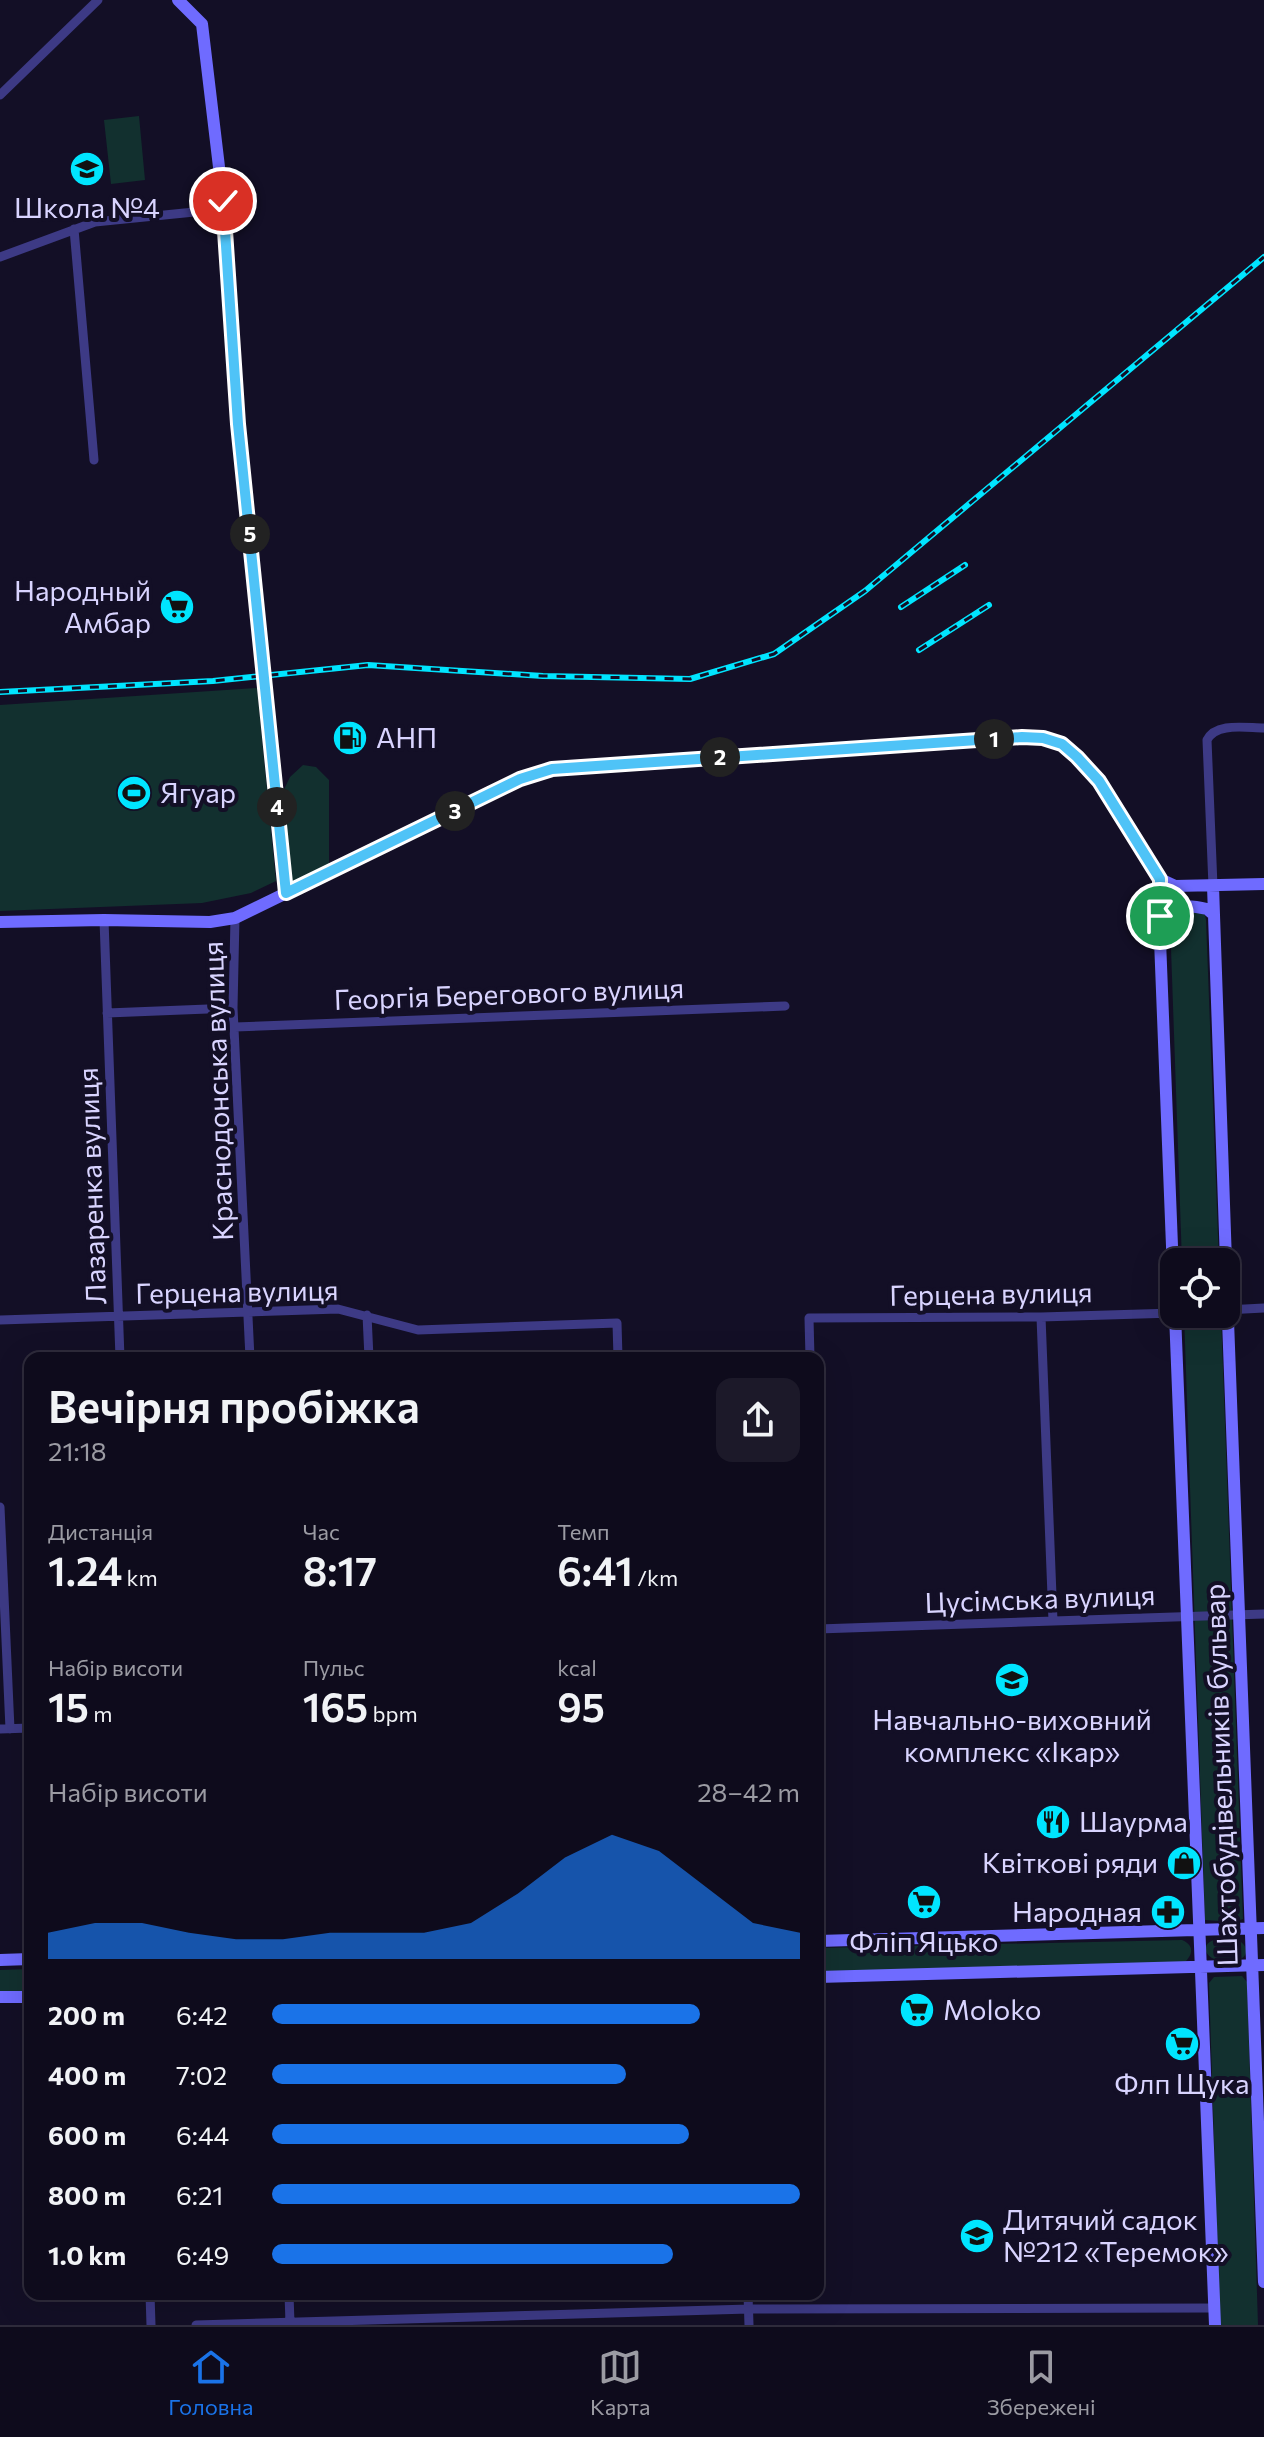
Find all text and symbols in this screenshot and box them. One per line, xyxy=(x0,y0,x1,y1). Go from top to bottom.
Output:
school or university icon: Школа №4 xyxy=(68,150,106,188)
pin xyxy=(189,167,257,235)
icon: check xyxy=(201,179,245,223)
place label: Школа №4 xyxy=(14,190,160,224)
pin: 5 xyxy=(230,514,270,554)
text: 5 xyxy=(244,520,256,547)
place label: Народный Амбар xyxy=(14,573,151,639)
supermarket icon: Народный Амбар xyxy=(158,588,196,626)
fuel station icon: АНП xyxy=(331,719,369,757)
pin: 1 xyxy=(974,719,1014,759)
place label: АНП xyxy=(376,720,437,754)
text: 1 xyxy=(989,725,999,752)
pin: 2 xyxy=(700,737,740,777)
text: 2 xyxy=(714,743,726,770)
sports icon: Ягуар xyxy=(115,774,153,812)
place label: Ягуар xyxy=(160,775,236,809)
pin: 4 xyxy=(257,787,297,827)
pin: 3 xyxy=(435,791,475,831)
text: 4 xyxy=(270,793,284,820)
text: 3 xyxy=(449,797,461,824)
pin xyxy=(1126,882,1194,950)
icon: arrive xyxy=(1138,894,1182,938)
street label: Краснодонська вулиця xyxy=(195,941,239,1241)
street label: Георгія Берегового вулиця xyxy=(333,970,685,1016)
street label: Лазаренка вулиця xyxy=(70,1067,112,1305)
map controls xyxy=(1160,1248,1240,1328)
button: locate xyxy=(1160,1248,1240,1328)
street label: Герцена вулиця xyxy=(135,1272,339,1310)
street label: Герцена вулиця xyxy=(889,1274,1093,1312)
text: Вечірня пробіжка xyxy=(48,1378,420,1432)
button: share xyxy=(716,1378,800,1462)
text: 21:18 xyxy=(48,1435,107,1466)
text: Дистанція xyxy=(48,1518,153,1545)
text: Час xyxy=(303,1518,340,1545)
text: Темп xyxy=(557,1518,610,1545)
text: 1.24 xyxy=(48,1545,122,1594)
text: 8:17 xyxy=(303,1545,377,1594)
text: 6:41 xyxy=(557,1545,633,1594)
text: km xyxy=(122,1564,158,1591)
text: /km xyxy=(633,1564,678,1591)
street label: Цусімська вулиця xyxy=(924,1577,1156,1619)
street label: Шахтобудівельників бульвар xyxy=(1196,1583,1244,1967)
text: Набір висоти xyxy=(48,1654,183,1681)
text: Пульс xyxy=(303,1654,365,1681)
text: kcal xyxy=(557,1654,597,1681)
school or university icon: Навчально-виховний комплекс «Ікар» xyxy=(993,1661,1031,1699)
text: 15 xyxy=(48,1681,89,1730)
text: 165 xyxy=(303,1681,368,1730)
text: 95 xyxy=(557,1681,605,1730)
text: m xyxy=(89,1700,112,1727)
text: bpm xyxy=(368,1700,418,1727)
place label: Навчально-виховний комплекс «Ікар» xyxy=(872,1702,1152,1768)
text: Набір висоти xyxy=(48,1776,208,1807)
text: 28–42 m xyxy=(697,1776,800,1807)
restaurant icon: Шаурма xyxy=(1034,1803,1072,1841)
place label: Шаурма xyxy=(1079,1804,1188,1838)
shop icon: Квіткові ряди xyxy=(1165,1844,1203,1882)
place label: Квіткові ряди xyxy=(982,1845,1158,1879)
supermarket icon: Фліп Яцько xyxy=(905,1883,943,1921)
pharmacy icon: Народная xyxy=(1149,1893,1187,1931)
place label: Народная xyxy=(1012,1894,1142,1928)
place label: Фліп Яцько xyxy=(850,1924,998,1958)
supermarket icon: Moloko xyxy=(898,1991,936,2029)
place label: Moloko xyxy=(943,1992,1042,2026)
text: 200 m xyxy=(48,1999,125,2030)
text: 6:42 xyxy=(176,1999,228,2030)
supermarket icon: Флп Щука xyxy=(1163,2025,1201,2063)
text: 400 m xyxy=(48,2059,126,2090)
text: 7:02 xyxy=(176,2059,227,2090)
place label: Флп Щука xyxy=(1114,2066,1250,2100)
text: 600 m xyxy=(48,2119,126,2150)
text: 6:44 xyxy=(176,2119,229,2150)
text: 800 m xyxy=(48,2179,126,2210)
text: 6:21 xyxy=(176,2179,223,2210)
place label: Дитячий садок №212 «Теремок» xyxy=(1003,2202,1229,2268)
school or university icon: Дитячий садок №212 «Теремок» xyxy=(958,2217,996,2255)
text: 1.0 km xyxy=(48,2239,126,2270)
text: 6:49 xyxy=(176,2239,229,2270)
tab: Головна xyxy=(168,2345,253,2420)
tab: Карта xyxy=(590,2345,651,2420)
tab: Збережені xyxy=(987,2345,1096,2420)

